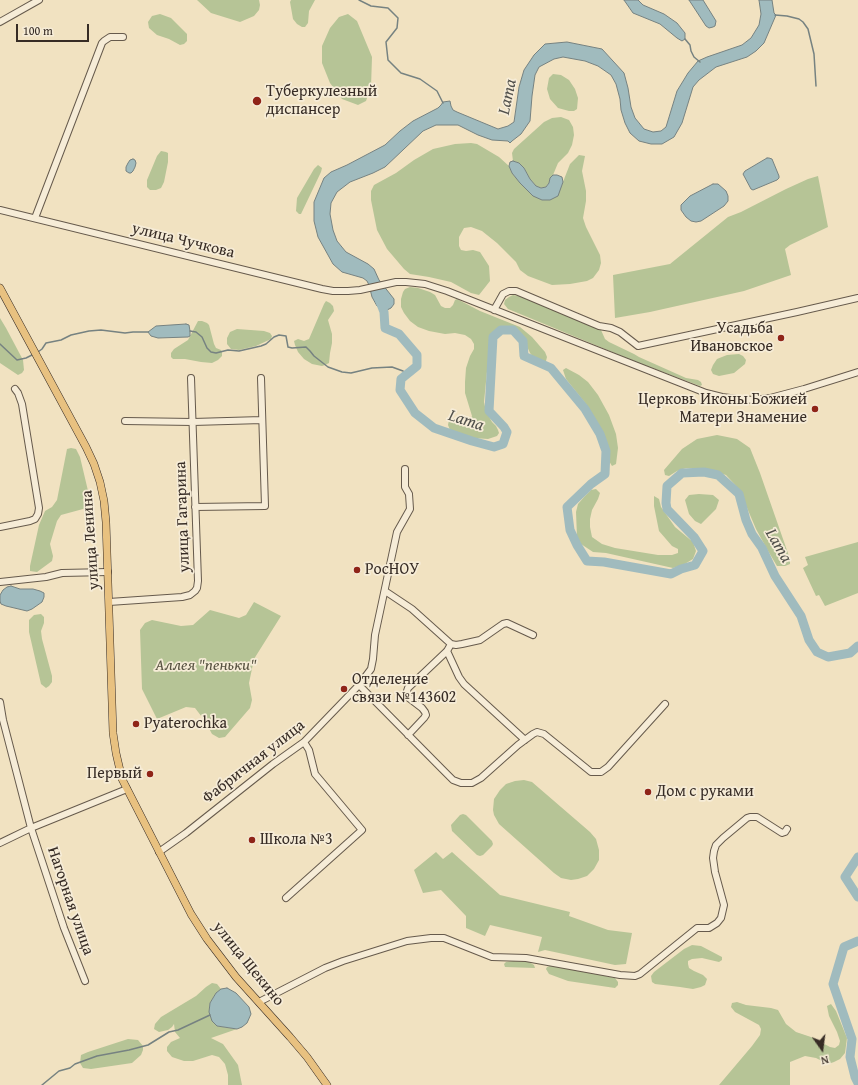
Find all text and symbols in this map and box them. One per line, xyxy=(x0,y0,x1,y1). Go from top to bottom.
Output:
scale bar xyxy=(18,16,91,42)
text: 100 m xyxy=(23,22,53,39)
water label: Lama xyxy=(494,77,522,117)
place label: Туберкулезный диспансер xyxy=(266,82,377,120)
marker: Туберкулезный диспансер xyxy=(251,95,263,107)
street label: улица Чучкова xyxy=(130,219,236,263)
place label: Усадьба Ивановское xyxy=(690,319,773,357)
marker: Усадьба Ивановское xyxy=(776,333,786,343)
place label: Церковь Иконы Божией Матери Знамение xyxy=(638,390,807,428)
marker: Церковь Иконы Божией Матери Знамение xyxy=(810,404,820,414)
water label: Lama xyxy=(446,406,486,436)
street label: улица Гагарина xyxy=(171,461,195,573)
street label: улица Ленина xyxy=(78,489,104,591)
water label: Lama xyxy=(760,525,796,567)
place label: РосНОУ xyxy=(365,560,419,580)
marker: РосНОУ xyxy=(352,565,362,575)
park label: Аллея "пеньки" xyxy=(155,656,257,676)
place label: Отделение связи №143602 xyxy=(352,670,456,708)
marker: Отделение связи №143602 xyxy=(339,684,349,694)
place label: Pyaterochka xyxy=(144,714,227,734)
street label: Фабричная улица xyxy=(199,716,309,808)
marker: Pyaterochka xyxy=(131,719,141,729)
place label: Первый xyxy=(87,764,142,784)
marker: Первый xyxy=(145,769,155,779)
place label: Дом с руками xyxy=(656,782,754,802)
marker: Дом с руками xyxy=(643,787,653,797)
place label: Школа №3 xyxy=(260,830,333,850)
marker: Школа №3 xyxy=(247,835,257,845)
street label: Нагорная улица xyxy=(42,844,98,958)
street label: улица Щекино xyxy=(208,918,288,1010)
north arrow xyxy=(802,1029,842,1069)
text: N xyxy=(819,1052,830,1069)

